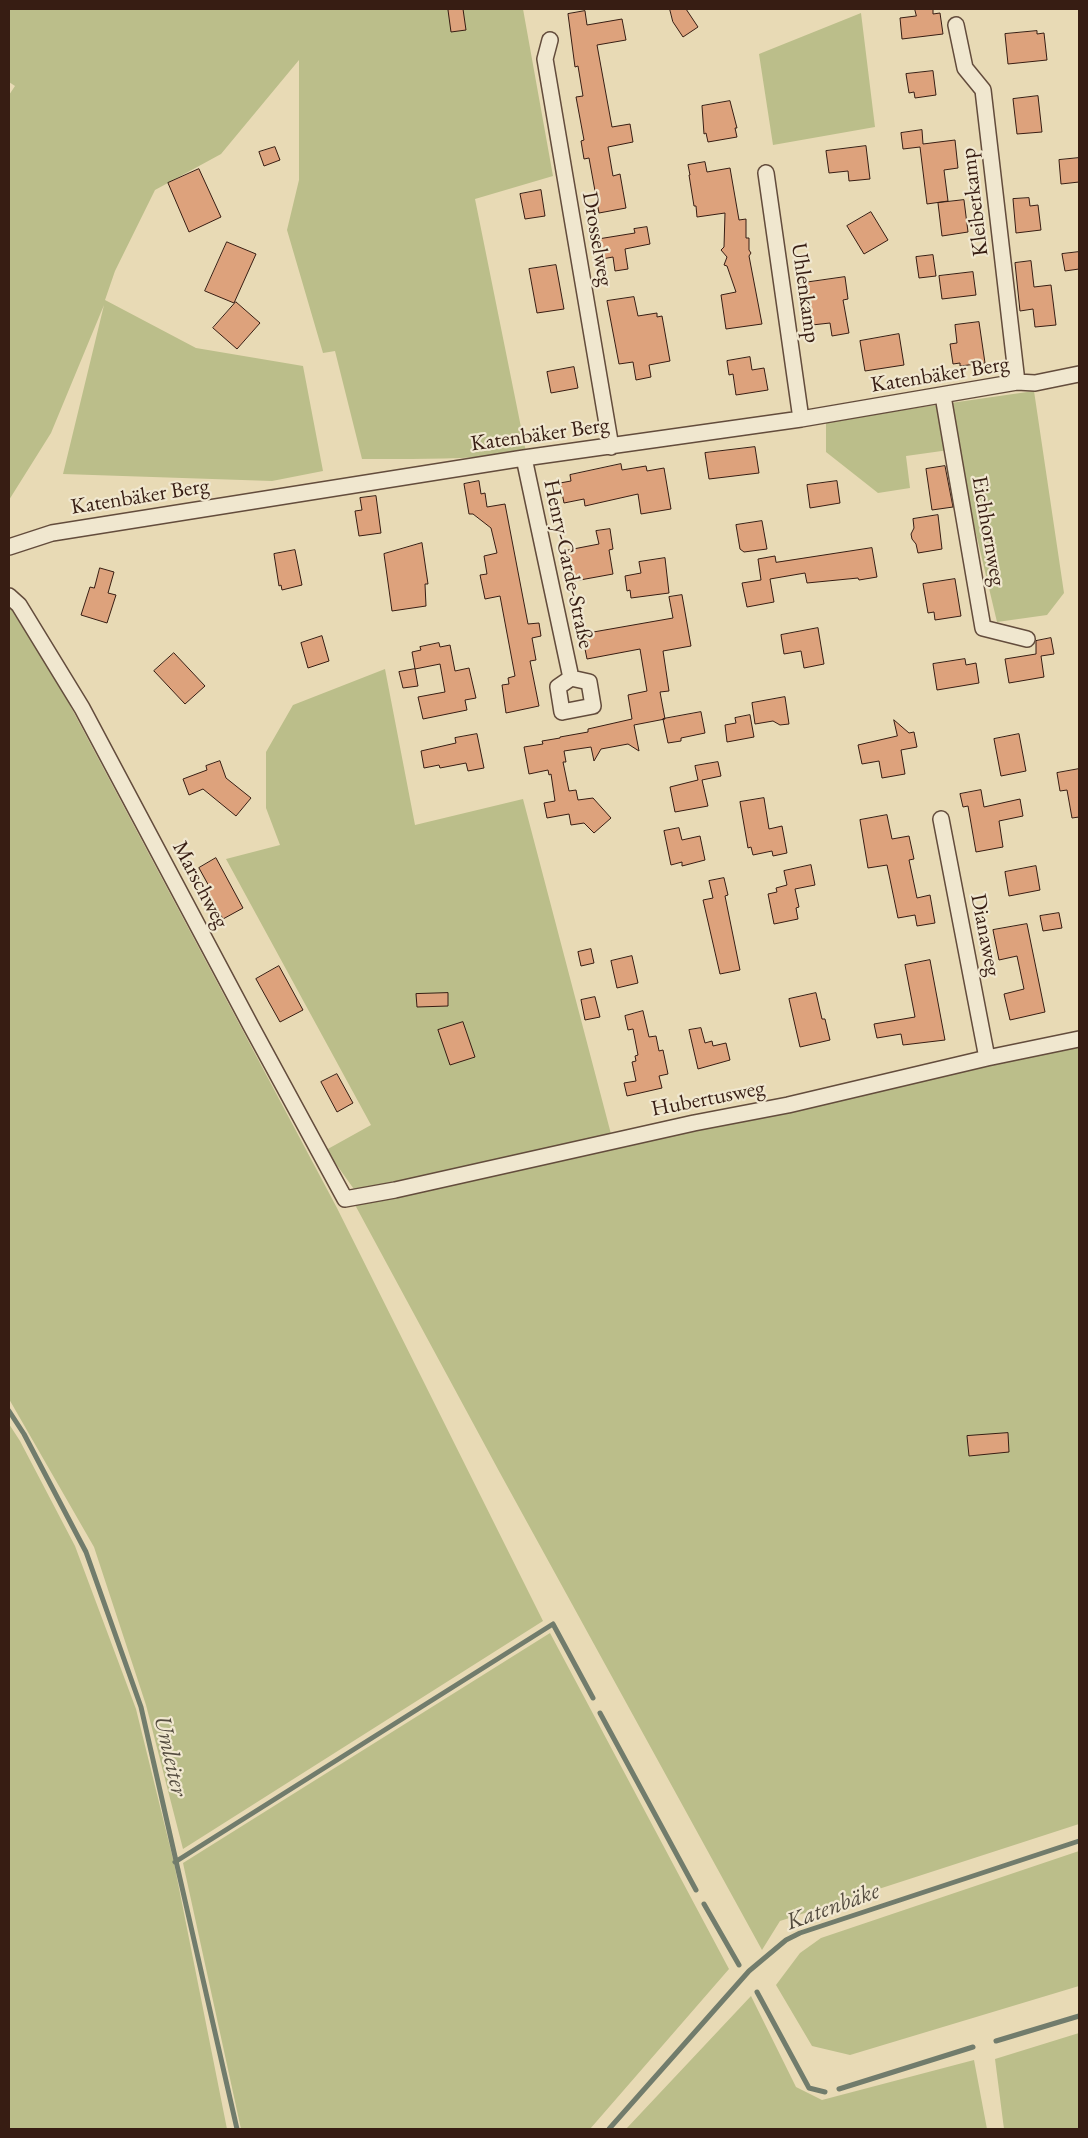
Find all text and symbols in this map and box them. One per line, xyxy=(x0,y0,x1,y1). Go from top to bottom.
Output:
street label: Kleiberkamp xyxy=(955,146,995,258)
street label: Drosselweg xyxy=(576,190,618,288)
street label: Uhlenkamp xyxy=(785,241,825,345)
street label: Katenbäker Berg xyxy=(869,351,1011,399)
street label: Katenbäker Berg xyxy=(469,412,611,458)
street label: Katenbäker Berg xyxy=(69,473,211,521)
street label: Eichhornweg xyxy=(965,474,1011,588)
street label: Henry-Garde-Straße xyxy=(537,477,599,651)
street label: Marschweg xyxy=(166,837,234,933)
street label: Dianaweg xyxy=(964,892,1006,978)
street label: Hubertusweg xyxy=(649,1075,767,1123)
water label: Umleiter xyxy=(147,1713,193,1799)
water label: Katenbäke xyxy=(782,1877,884,1937)

